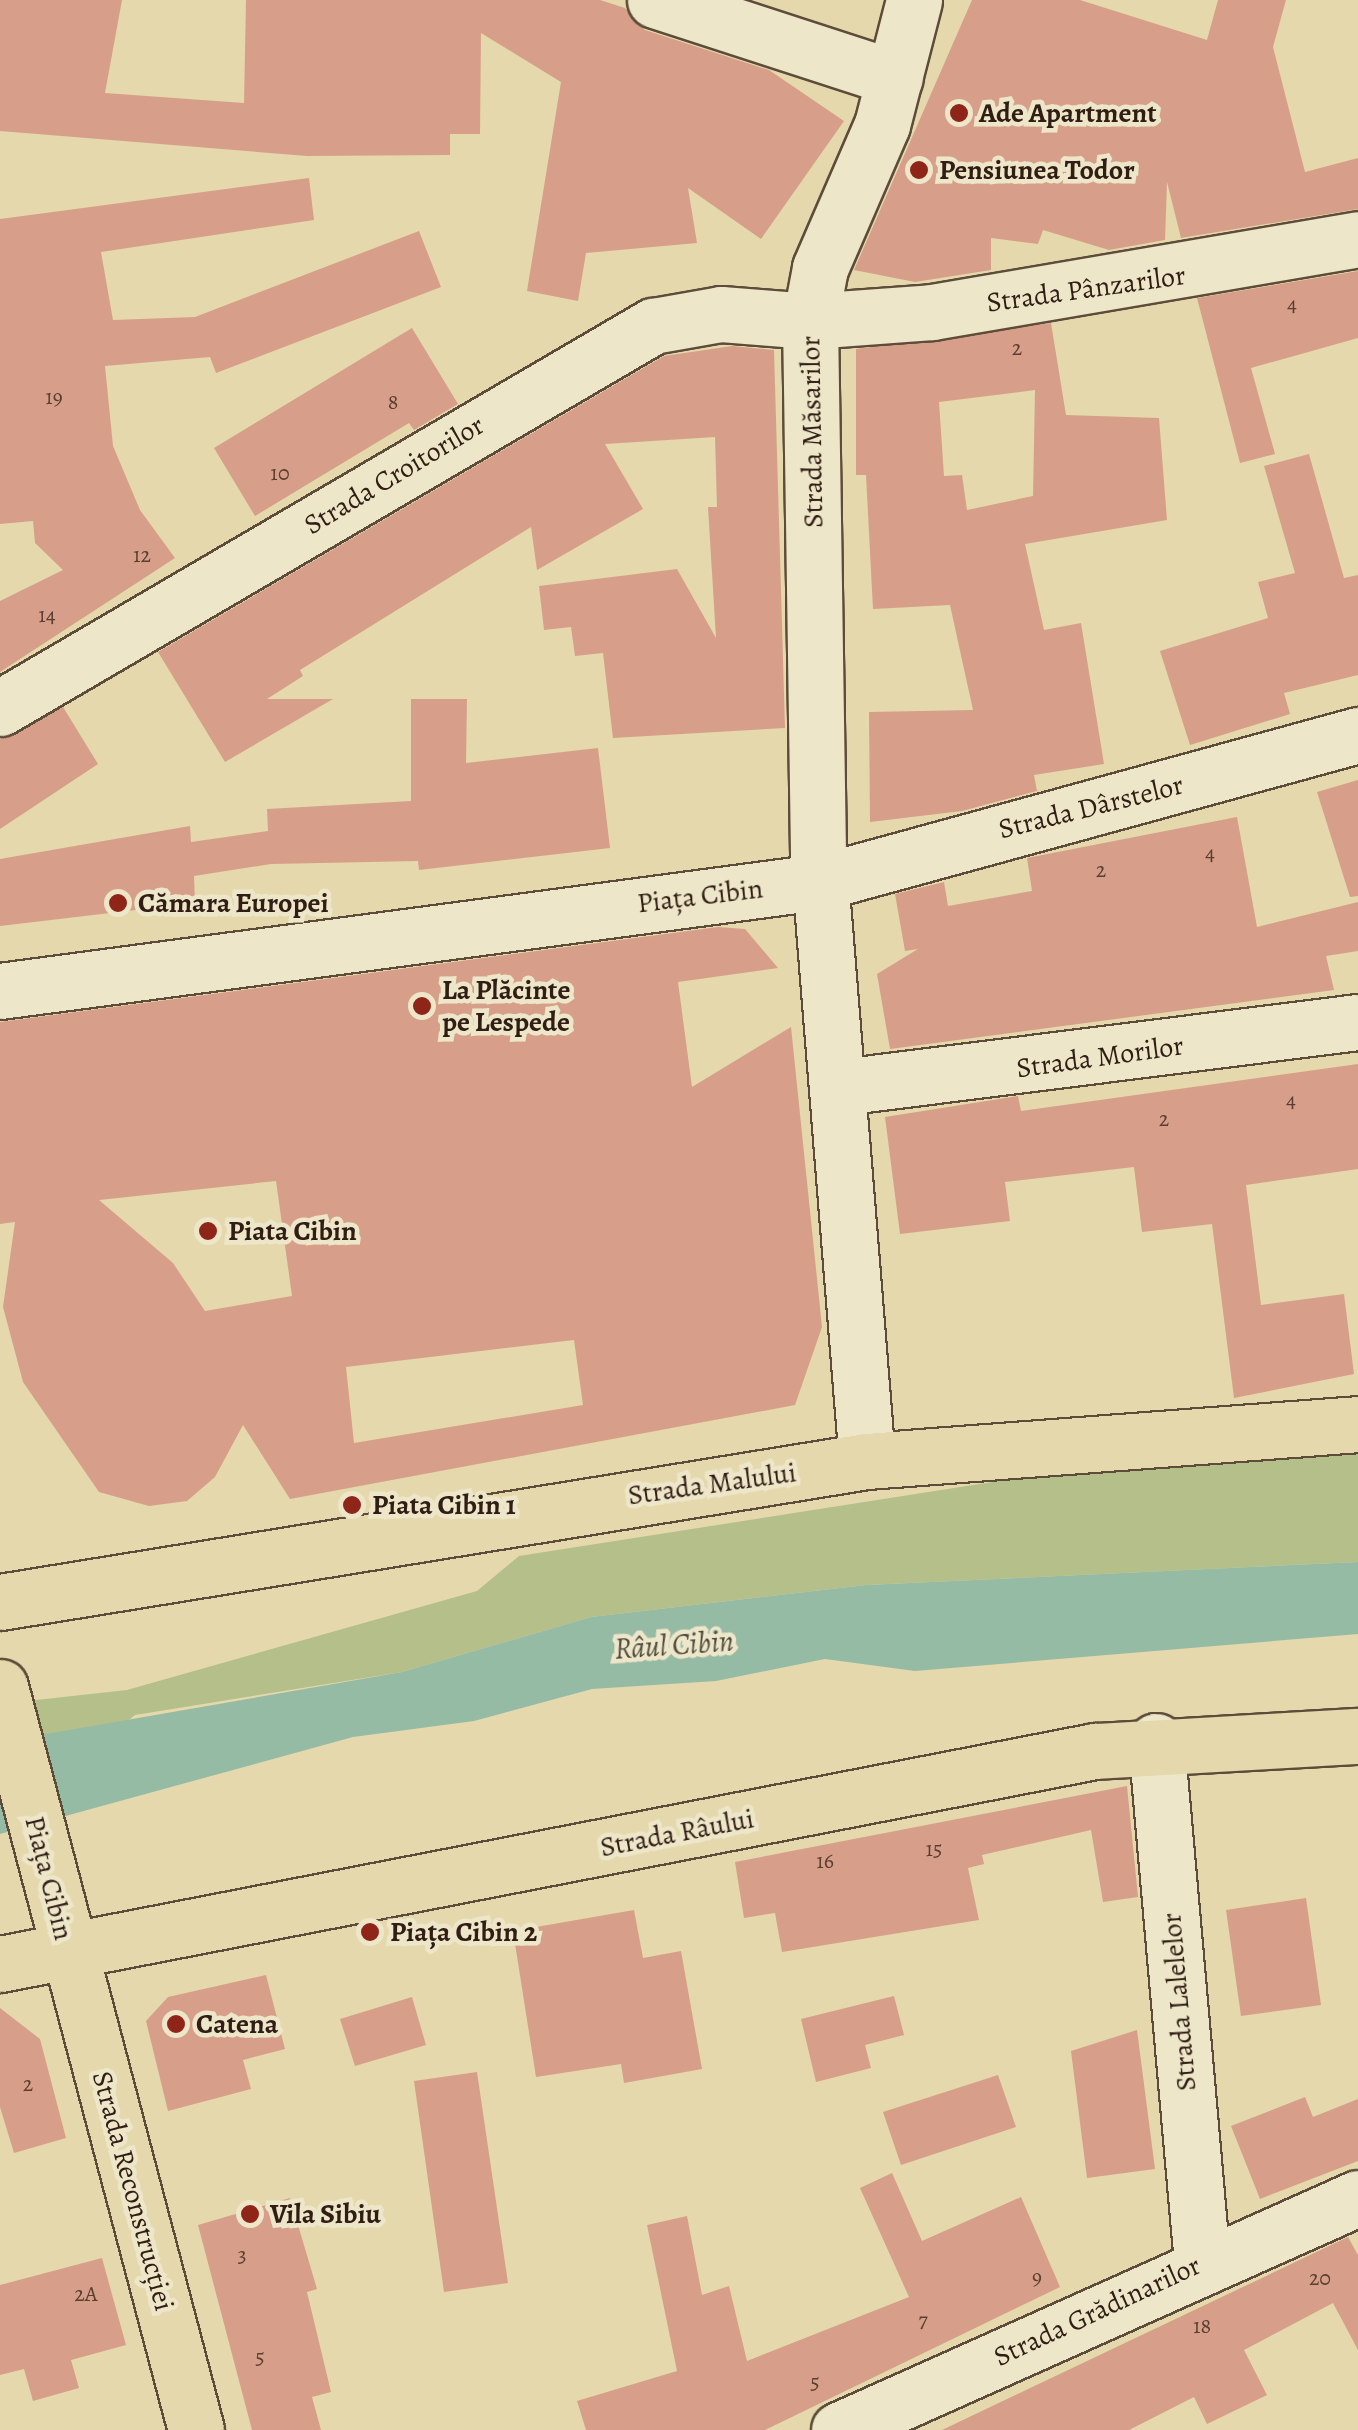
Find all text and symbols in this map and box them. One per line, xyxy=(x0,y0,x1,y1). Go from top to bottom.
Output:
place label: Ade Apartment xyxy=(979,96,1157,130)
marker: Ade Apartment xyxy=(948,102,970,124)
place label: Pensiunea Todor xyxy=(939,153,1135,187)
marker: Pensiunea Todor xyxy=(908,159,930,181)
street label: Strada Pânzarilor xyxy=(984,258,1188,320)
house number: 4 xyxy=(1287,292,1297,318)
street label: Strada Măsarilor xyxy=(794,336,830,528)
house number: 2 xyxy=(1012,336,1022,362)
house number: 19 xyxy=(45,385,63,411)
house number: 8 xyxy=(388,390,398,416)
street label: Strada Croitorilor xyxy=(298,408,490,542)
house number: 10 xyxy=(270,461,290,487)
house number: 12 xyxy=(133,543,151,569)
house number: 14 xyxy=(38,603,56,629)
street label: Strada Dârstelor xyxy=(995,768,1187,846)
house number: 4 xyxy=(1205,841,1215,867)
house number: 2 xyxy=(1096,858,1106,884)
street label: Piața Cibin xyxy=(635,872,765,920)
place label: Cămara Europei xyxy=(138,886,329,920)
marker: Cămara Europei xyxy=(107,892,129,914)
place label: La Plăcinte pe Lespede xyxy=(442,973,570,1039)
marker: La Plăcinte pe Lespede xyxy=(411,995,433,1017)
street label: Strada Morilor xyxy=(1014,1029,1186,1085)
house number: 4 xyxy=(1286,1088,1296,1114)
house number: 2 xyxy=(1159,1107,1169,1133)
place label: Piata Cibin xyxy=(228,1214,357,1248)
marker: Piata Cibin xyxy=(197,1220,219,1242)
street label: Strada Malului xyxy=(626,1456,798,1512)
place label: Piata Cibin 1 xyxy=(372,1488,516,1522)
marker: Piata Cibin 1 xyxy=(341,1494,363,1516)
water label: Râul Cibin xyxy=(613,1623,735,1667)
street label: Strada Râului xyxy=(597,1802,757,1864)
street label: Piața Cibin xyxy=(17,1813,81,1943)
house number: 15 xyxy=(926,1837,942,1863)
house number: 16 xyxy=(816,1849,834,1875)
street label: Strada Lalelelor xyxy=(1154,1912,1204,2092)
place label: Piața Cibin 2 xyxy=(390,1915,537,1949)
marker: Piața Cibin 2 xyxy=(359,1921,381,1943)
place label: Catena xyxy=(196,2007,278,2041)
marker: Catena xyxy=(165,2013,187,2035)
street label: Strada Reconstrucției xyxy=(85,2068,181,2314)
house number: 2 xyxy=(23,2072,33,2098)
place label: Vila Sibiu xyxy=(270,2197,381,2231)
marker: Vila Sibiu xyxy=(239,2203,261,2225)
house number: 3 xyxy=(237,2243,247,2269)
street label: Strada Grădinarilor xyxy=(988,2248,1206,2374)
house number: 9 xyxy=(1032,2265,1042,2291)
house number: 20 xyxy=(1309,2266,1331,2292)
house number: 2A xyxy=(74,2282,98,2308)
house number: 7 xyxy=(918,2308,928,2334)
house number: 18 xyxy=(1193,2314,1211,2340)
house number: 5 xyxy=(255,2345,265,2371)
house number: 5 xyxy=(810,2370,820,2396)

